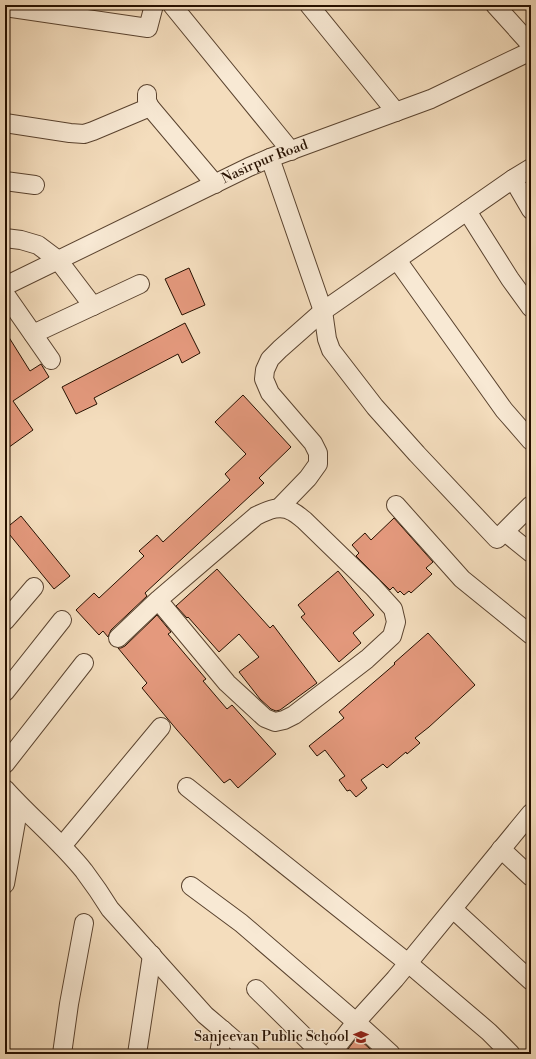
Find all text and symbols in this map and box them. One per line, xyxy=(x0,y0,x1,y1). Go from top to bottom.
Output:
street label: Nasirpur Road xyxy=(219,136,310,188)
place label: Sanjeevan Public School xyxy=(194,1028,349,1046)
school or university icon: Sanjeevan Public School xyxy=(352,1028,370,1046)

